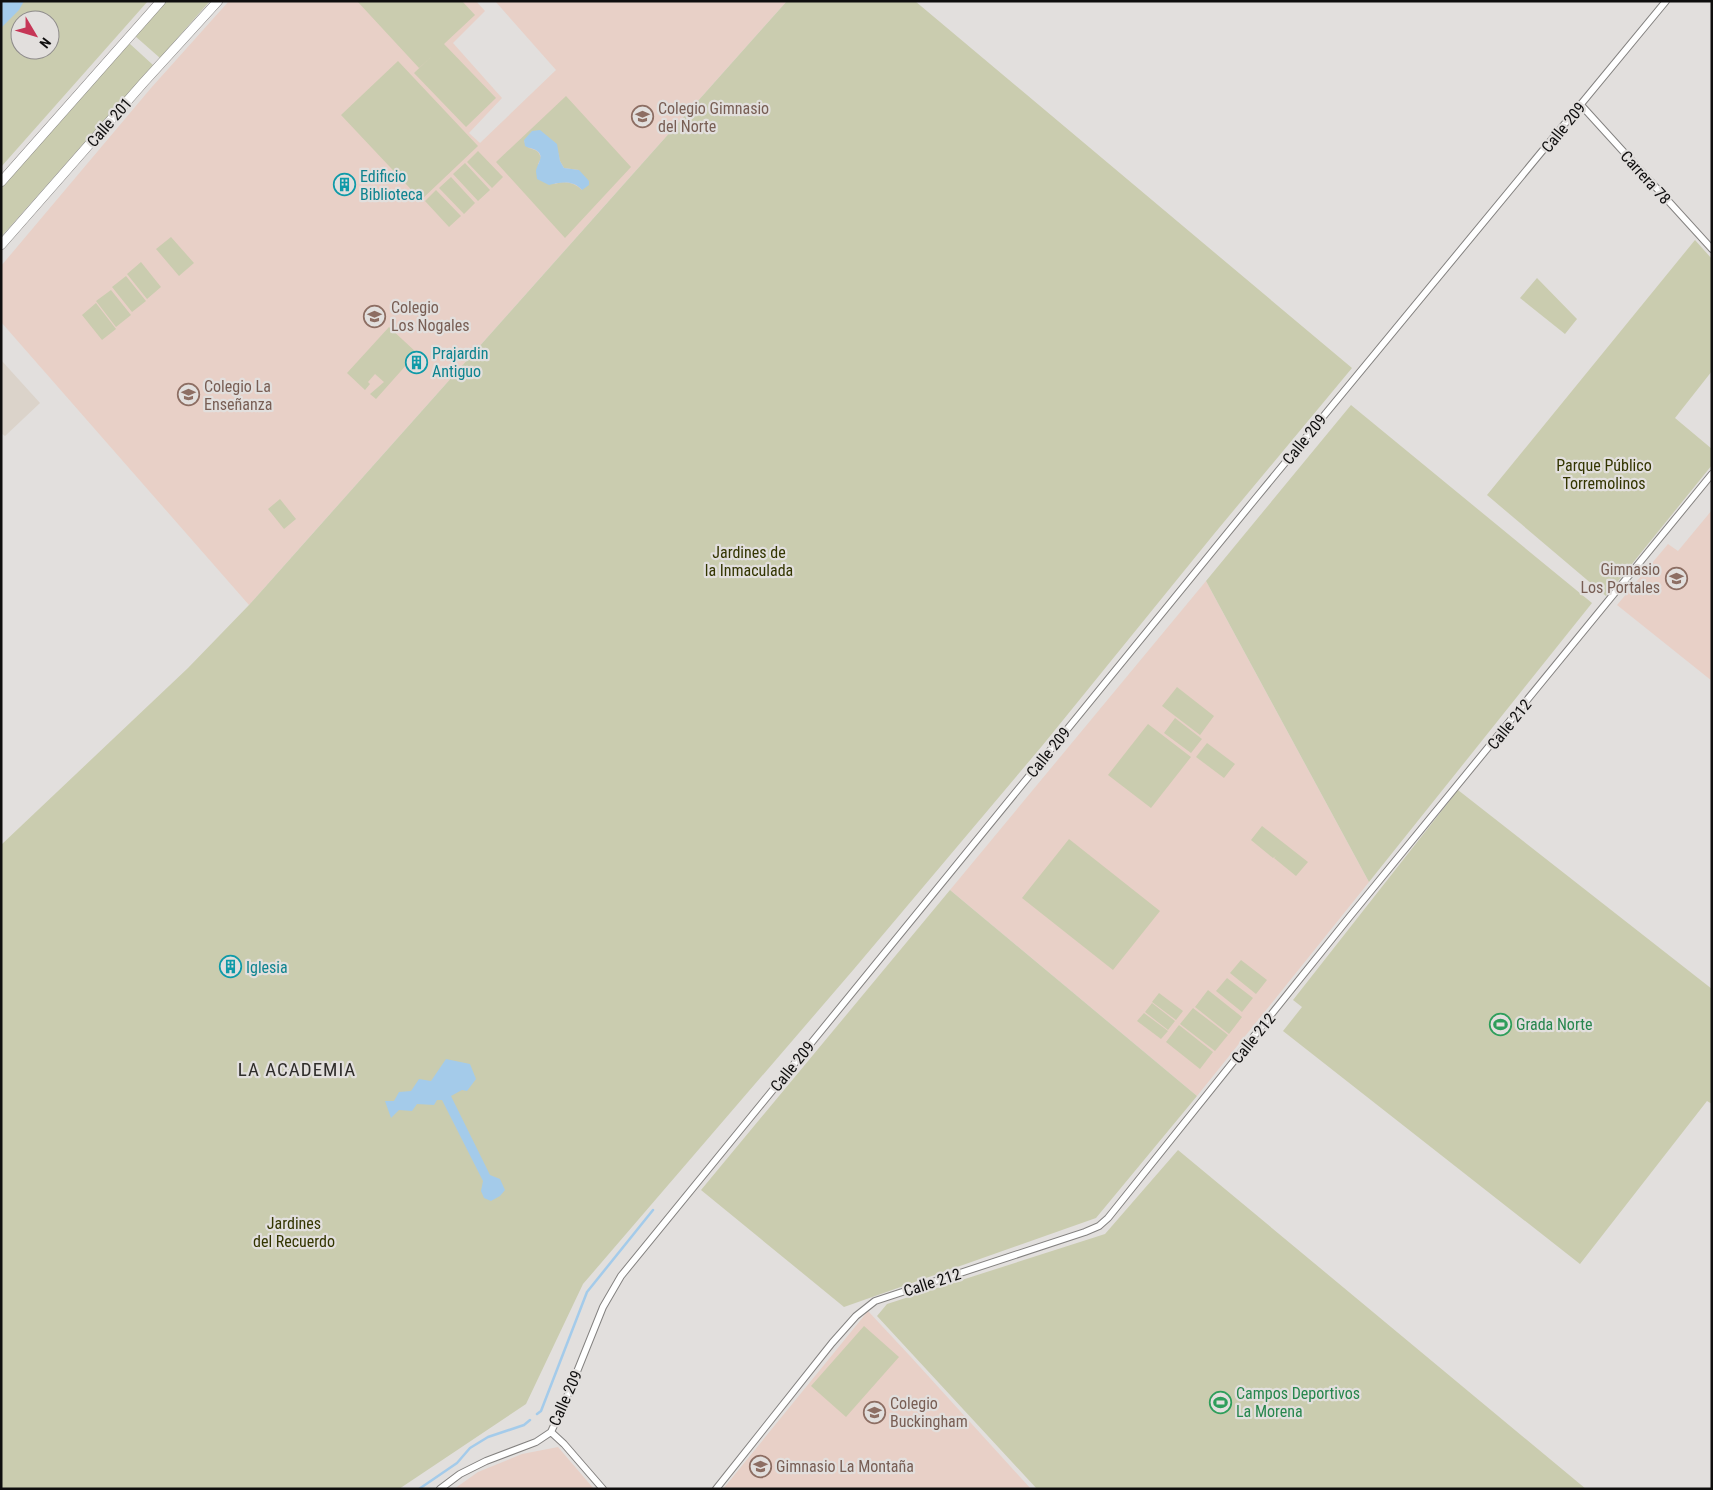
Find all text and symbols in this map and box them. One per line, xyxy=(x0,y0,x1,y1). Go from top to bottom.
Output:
north arrow xyxy=(10,10,60,60)
text: N xyxy=(36,35,54,51)
street label: Calle 201 xyxy=(83,94,136,151)
street label: Calle 209 xyxy=(1537,98,1589,156)
place label: Colegio Gimnasio del Norte xyxy=(658,99,769,136)
school or university icon: Colegio Gimnasio del Norte xyxy=(630,105,654,129)
street label: Carrera 78 xyxy=(1617,147,1675,208)
place label: Edificio Biblioteca xyxy=(360,167,423,204)
building icon: Edificio Biblioteca xyxy=(332,173,356,197)
place label: Colegio Los Nogales xyxy=(391,298,470,335)
school or university icon: Colegio Los Nogales xyxy=(363,304,387,328)
place label: Prajardin Antiguo xyxy=(432,344,488,381)
building icon: Prajardin Antiguo xyxy=(404,350,428,374)
place label: Colegio La Enseñanza xyxy=(204,377,272,414)
school or university icon: Colegio La Enseñanza xyxy=(176,383,200,407)
street label: Calle 209 xyxy=(1278,410,1330,468)
park label: Parque Público Torremolinos xyxy=(1556,456,1652,493)
park label: Jardines de la Inmaculada xyxy=(705,543,793,580)
place label: Gimnasio Los Portales xyxy=(1580,560,1660,597)
school or university icon: Gimnasio Los Portales xyxy=(1664,566,1688,590)
street label: Calle 212 xyxy=(1483,695,1535,753)
street label: Calle 209 xyxy=(1022,723,1074,781)
building icon: Iglesia xyxy=(218,955,242,979)
place label: Iglesia xyxy=(246,958,288,977)
street label: Calle 212 xyxy=(1227,1009,1279,1067)
sports icon: Grada Norte xyxy=(1488,1012,1512,1036)
place label: Grada Norte xyxy=(1516,1015,1592,1034)
street label: Calle 209 xyxy=(766,1037,818,1095)
district label: LA ACADEMIA xyxy=(238,1058,356,1081)
park label: Jardines del Recuerdo xyxy=(253,1214,335,1251)
street label: Calle 212 xyxy=(901,1264,963,1301)
street label: Calle 209 xyxy=(545,1367,586,1429)
place label: Campos Deportivos La Morena xyxy=(1236,1384,1360,1421)
sports icon: Campos Deportivos La Morena xyxy=(1208,1390,1232,1414)
place label: Colegio Buckingham xyxy=(890,1394,968,1431)
school or university icon: Colegio Buckingham xyxy=(862,1400,886,1424)
school or university icon: Gimnasio La Montaña xyxy=(748,1454,772,1478)
place label: Gimnasio La Montaña xyxy=(776,1457,914,1476)

